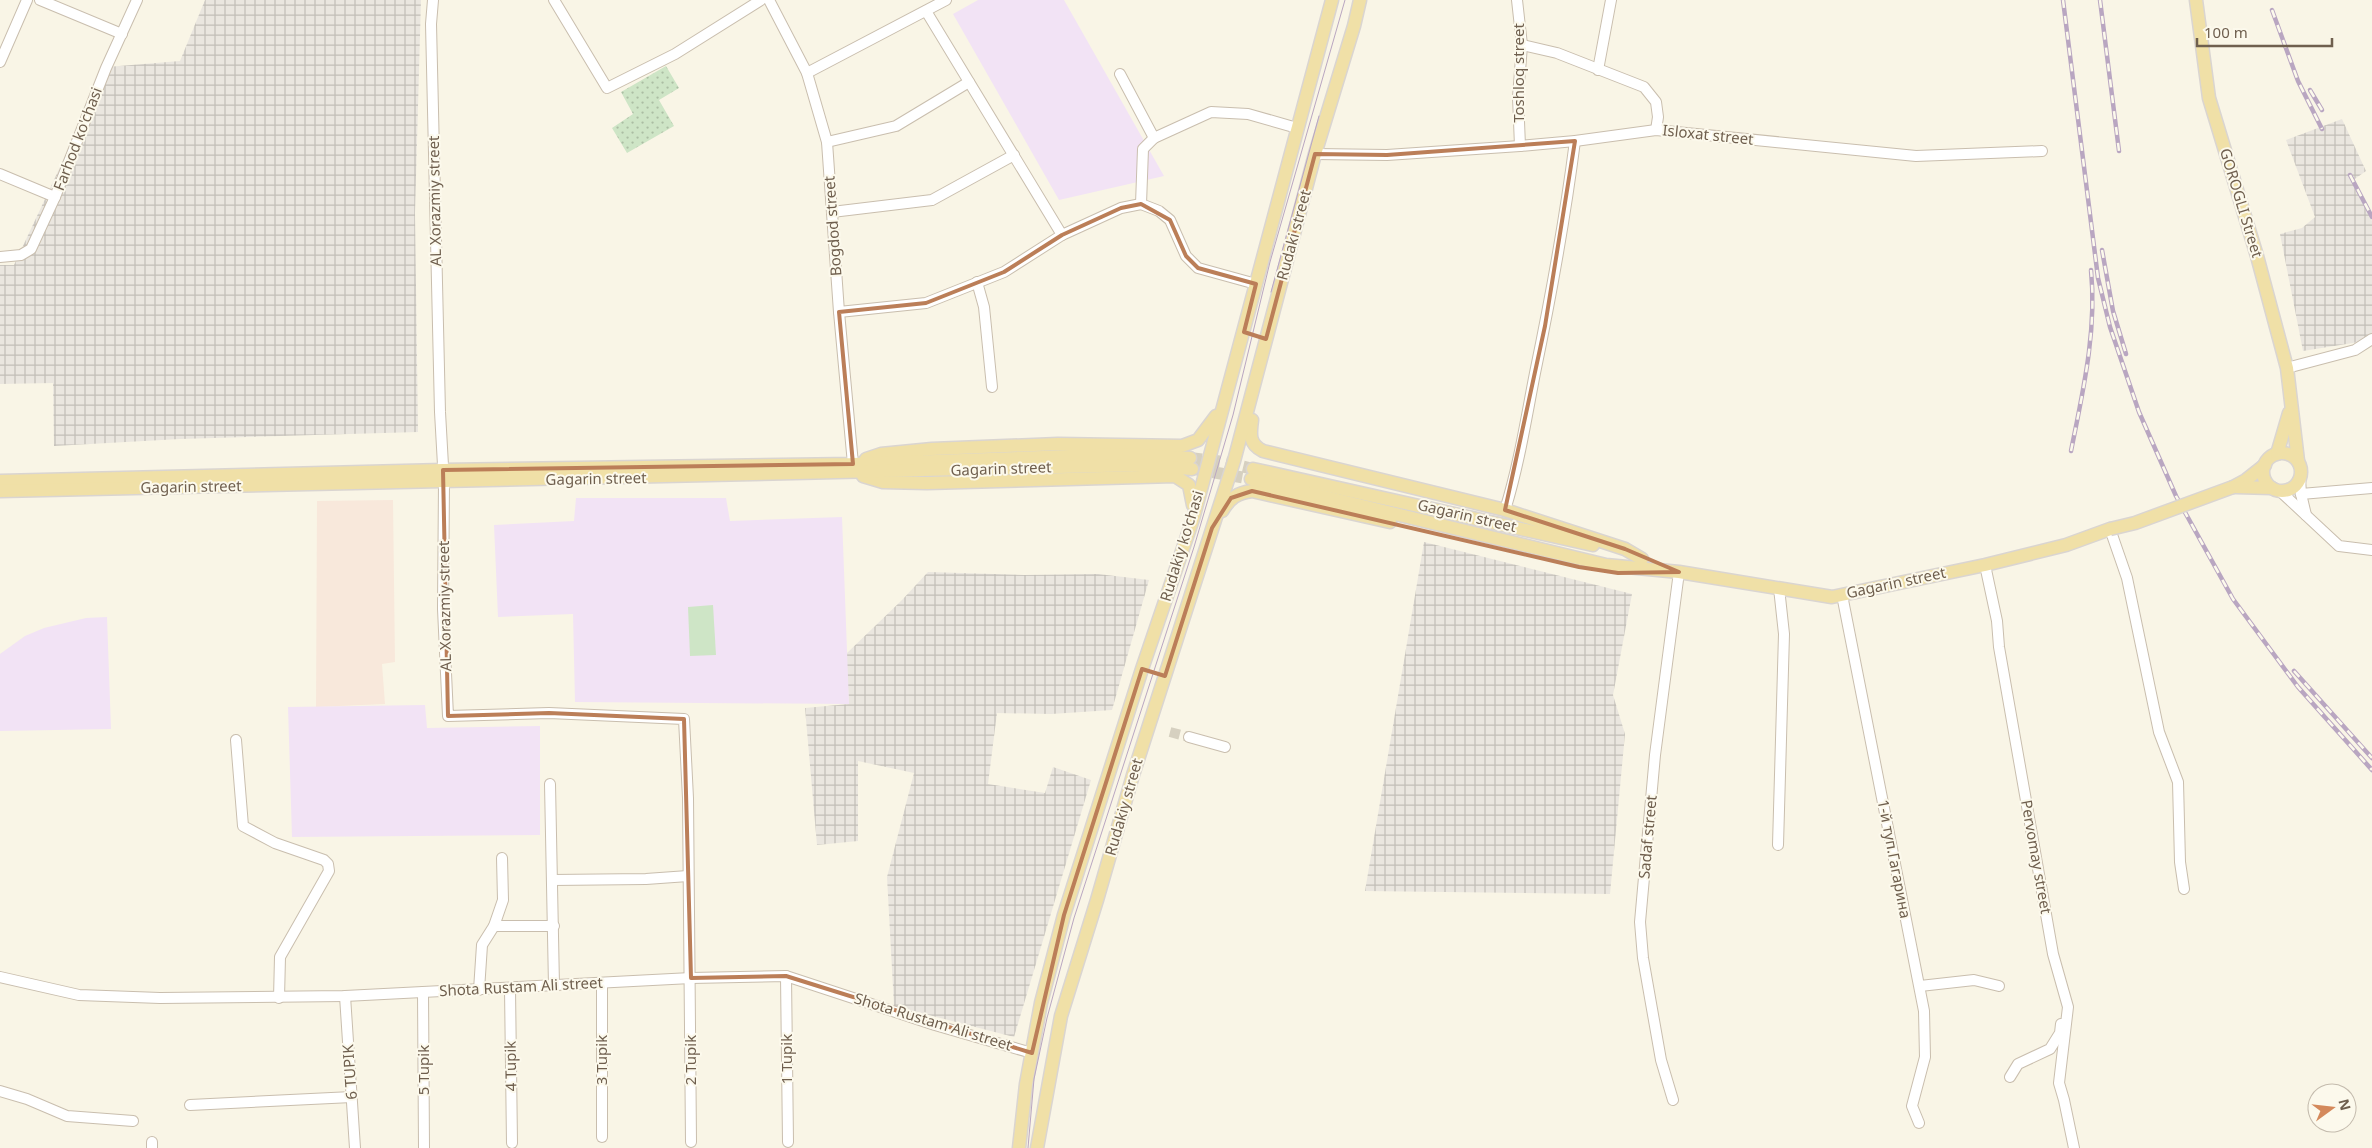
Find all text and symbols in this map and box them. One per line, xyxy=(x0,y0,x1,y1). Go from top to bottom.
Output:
scale bar xyxy=(2197,15,2332,47)
text: 100 m xyxy=(2204,22,2248,42)
street label: Toshloq street xyxy=(1508,23,1528,123)
street label: Farhod ko'chasi xyxy=(48,84,106,193)
street label: Isloxat street xyxy=(1662,119,1755,149)
street label: AL Xorazmiy street xyxy=(423,135,445,267)
street label: GOROGLI Street xyxy=(2216,146,2268,260)
street label: Bogdod street xyxy=(818,175,845,277)
street label: Rudaki street xyxy=(1271,187,1315,282)
street label: Gagarin street xyxy=(950,456,1052,480)
street label: Gagarin street xyxy=(545,467,647,489)
street label: Gagarin street xyxy=(140,475,242,497)
street label: Rudakiy ko'chasi xyxy=(1155,488,1207,604)
street label: Gagarin street xyxy=(1416,494,1519,536)
street label: AL Xorazmiy street xyxy=(433,540,455,672)
street label: Gagarin street xyxy=(1844,562,1948,602)
street label: Rudakiy street xyxy=(1100,755,1147,858)
street label: Sadaf street xyxy=(1633,794,1661,880)
street label: 1-й туп.Гагарина xyxy=(1874,798,1916,920)
street label: Pervomay street xyxy=(2017,798,2057,916)
street label: Shota Rustam Ali street xyxy=(439,972,604,1000)
street label: Shota Rustam Ali street xyxy=(852,988,1015,1055)
street label: 1 Tupik xyxy=(776,1034,796,1084)
street label: 3 Tupik xyxy=(591,1035,611,1085)
street label: 2 Tupik xyxy=(680,1035,700,1085)
street label: 4 Tupik xyxy=(500,1041,520,1091)
street label: 6 TUPIK xyxy=(337,1043,361,1100)
street label: 5 Tupik xyxy=(413,1045,433,1095)
north arrow xyxy=(2307,1083,2357,1133)
text: N xyxy=(2334,1097,2356,1112)

